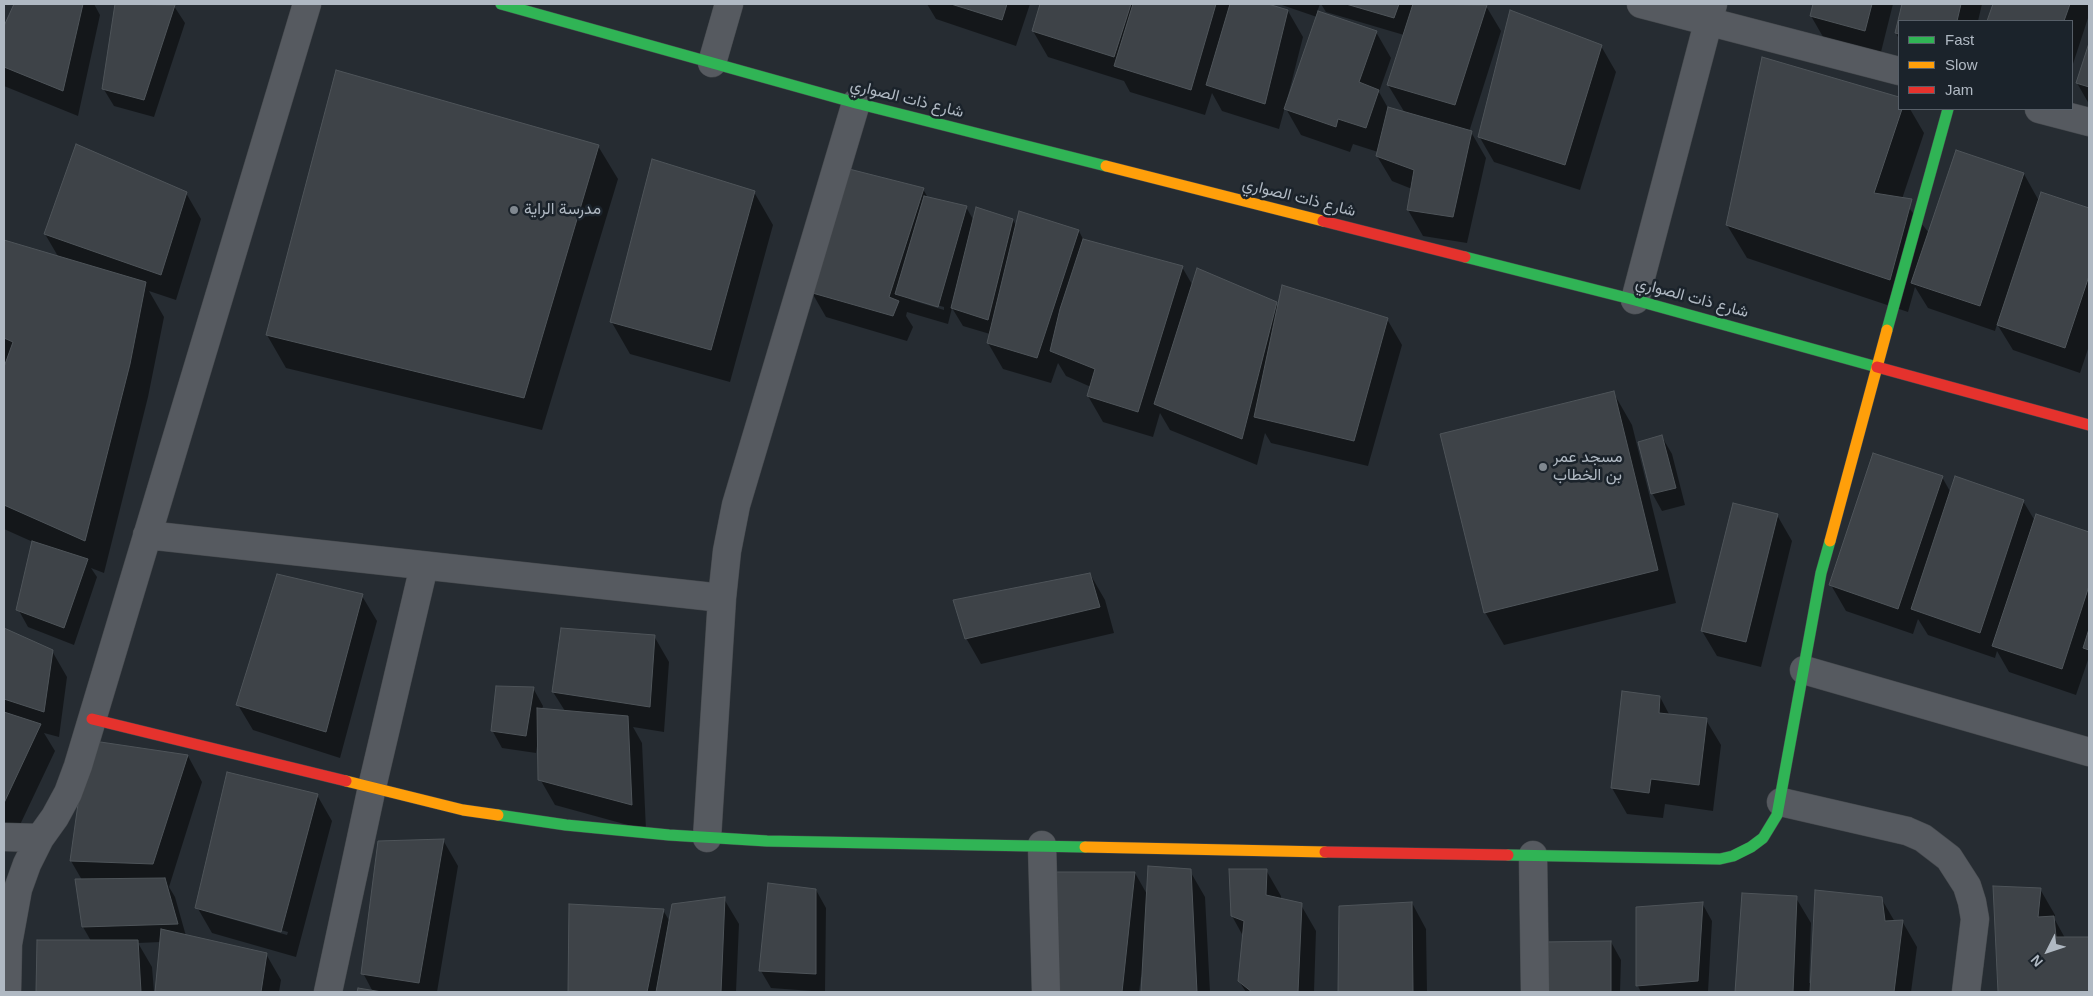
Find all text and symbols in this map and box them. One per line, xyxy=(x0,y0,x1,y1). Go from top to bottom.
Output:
legend xyxy=(1898,20,2073,110)
text: Fast xyxy=(1945,31,1974,48)
text: Slow xyxy=(1945,56,1978,73)
street label: شارع ذات الصواري xyxy=(848,76,966,122)
text: Jam xyxy=(1945,81,1973,98)
street label: شارع ذات الصواري xyxy=(1240,175,1358,221)
place label: مدرسة الراية xyxy=(524,200,601,220)
marker: مدرسة الراية xyxy=(508,204,520,216)
street label: شارع ذات الصواري xyxy=(1633,274,1751,322)
place label: مسجد عمر بن الخطاب xyxy=(1553,448,1623,486)
marker: مسجد عمر بن الخطاب xyxy=(1537,461,1549,473)
north arrow xyxy=(2023,926,2073,976)
text: N xyxy=(2027,952,2046,970)

